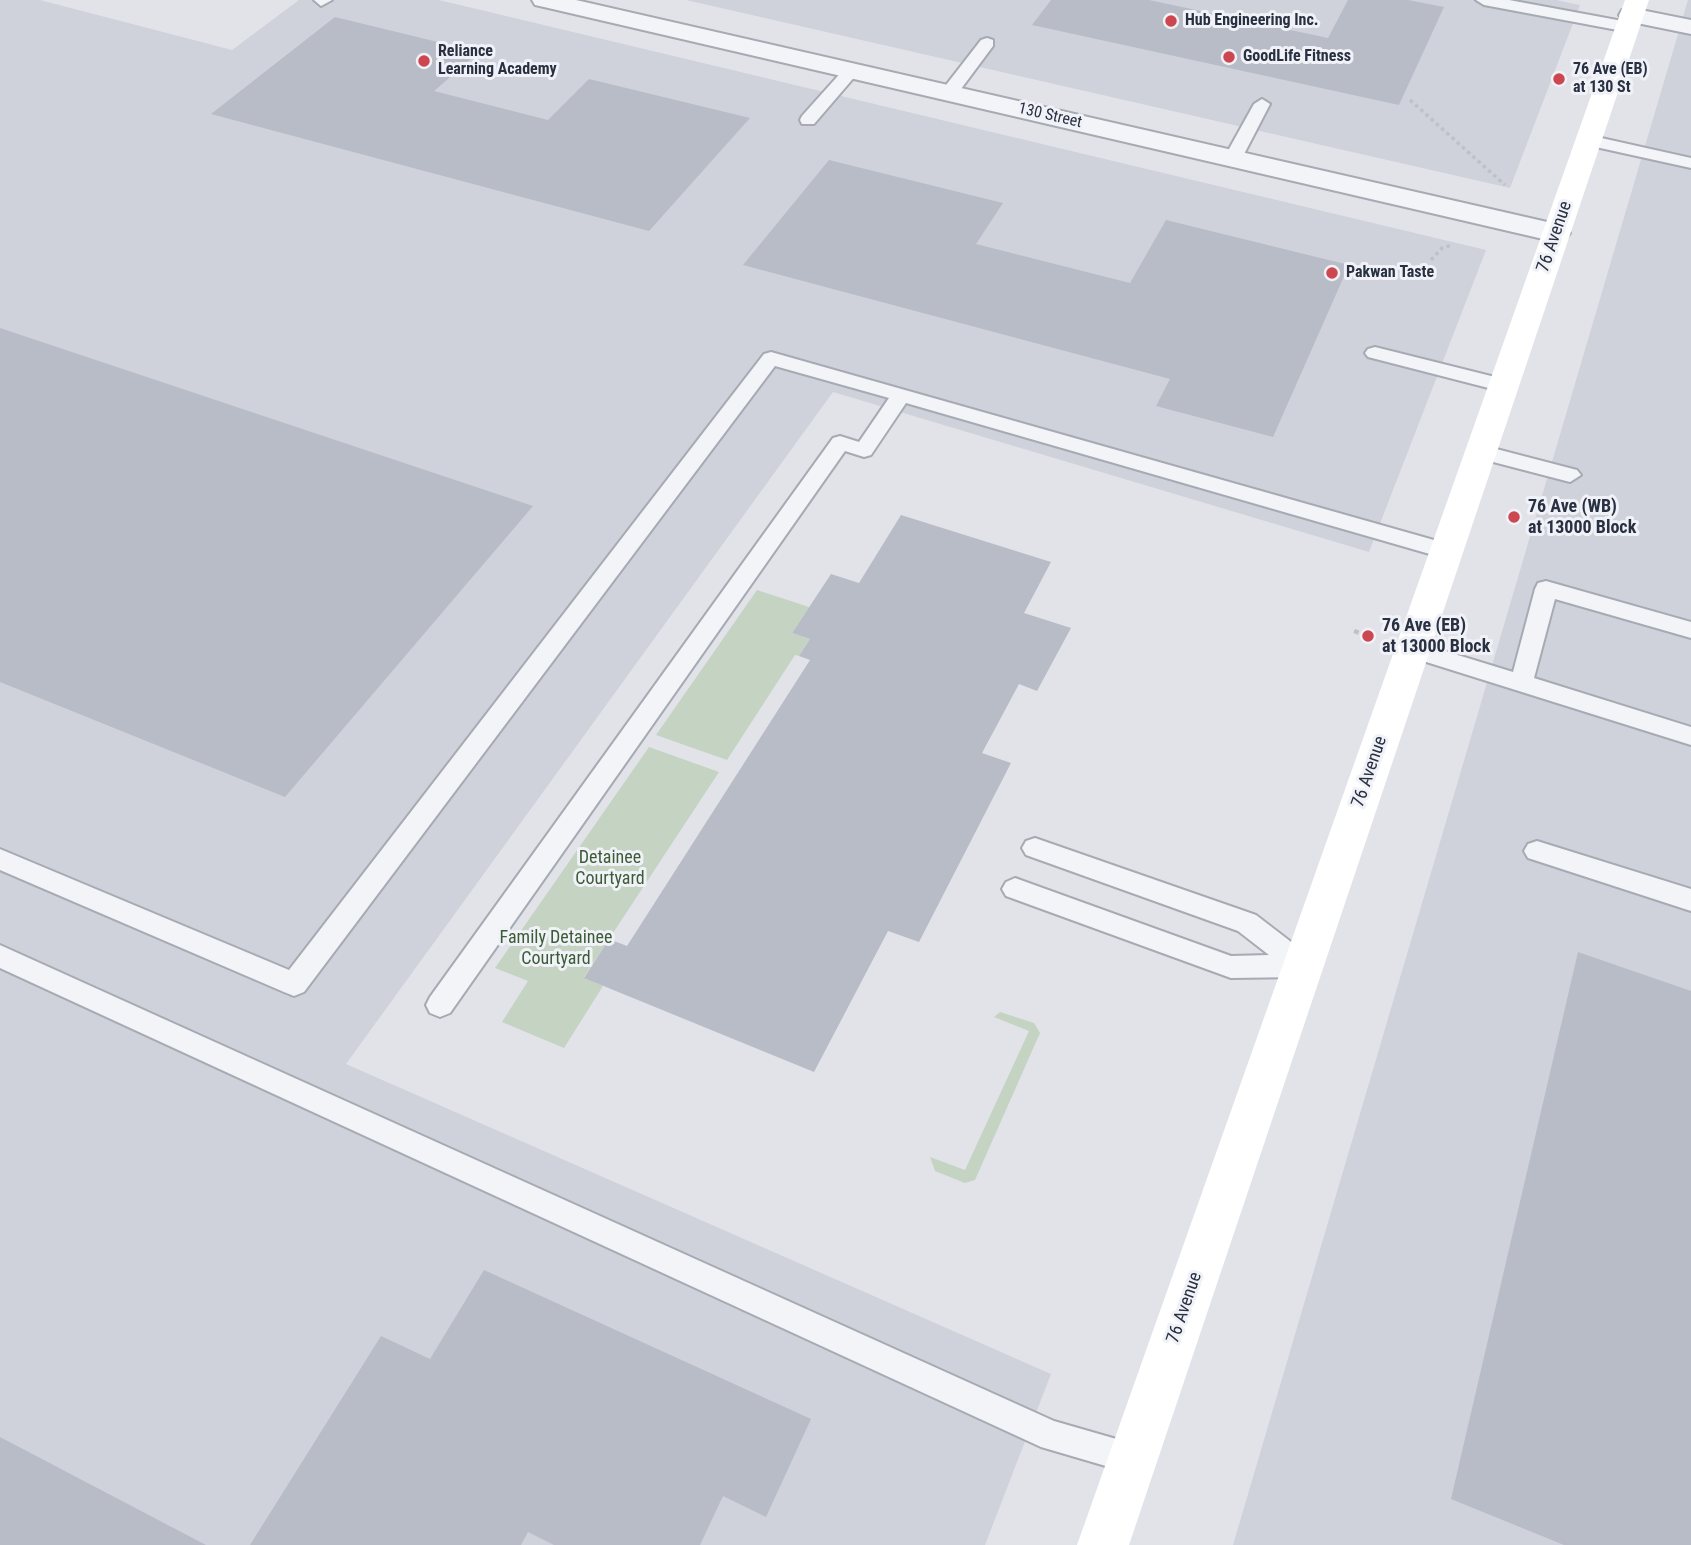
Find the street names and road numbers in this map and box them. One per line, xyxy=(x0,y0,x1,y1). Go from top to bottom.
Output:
street label: 130 Street xyxy=(1016,99,1084,133)
street label: 76 Avenue xyxy=(1533,199,1577,275)
street label: 76 Avenue xyxy=(1348,734,1392,810)
street label: 76 Avenue xyxy=(1163,1270,1207,1346)

